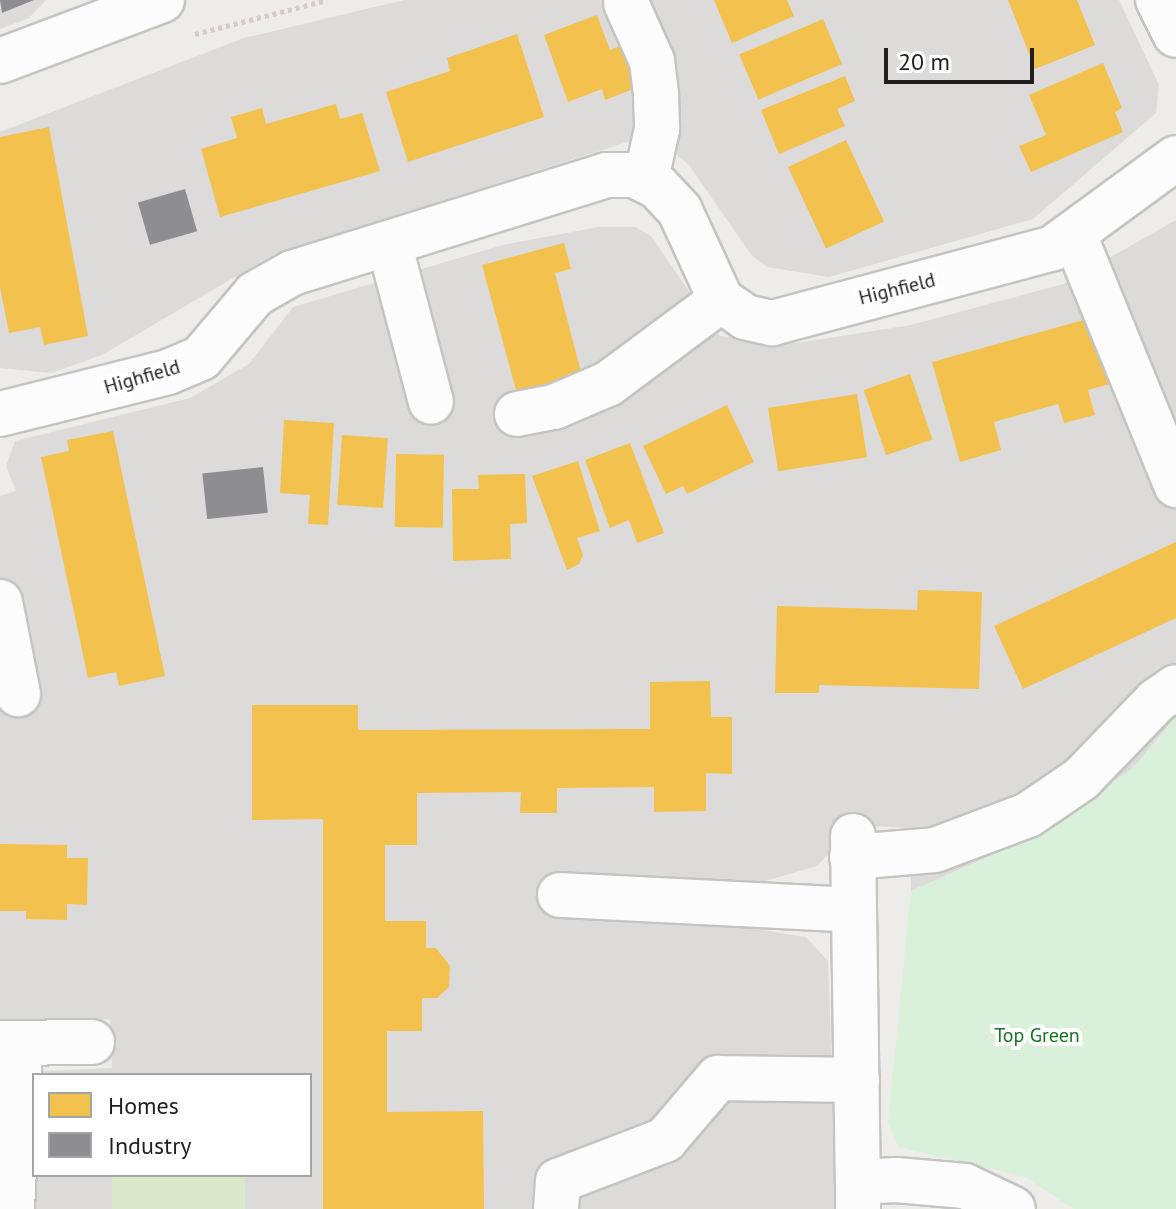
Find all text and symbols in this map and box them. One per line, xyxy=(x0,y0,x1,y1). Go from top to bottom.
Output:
scale bar xyxy=(888,32,1038,82)
text: 20 m xyxy=(898,46,950,77)
street label: Highfield xyxy=(856,268,938,310)
street label: Highfield xyxy=(101,355,183,399)
park label: Top Green xyxy=(994,1023,1080,1047)
legend xyxy=(32,1073,312,1177)
text: Homes xyxy=(108,1090,179,1121)
text: Industry xyxy=(108,1130,192,1161)

